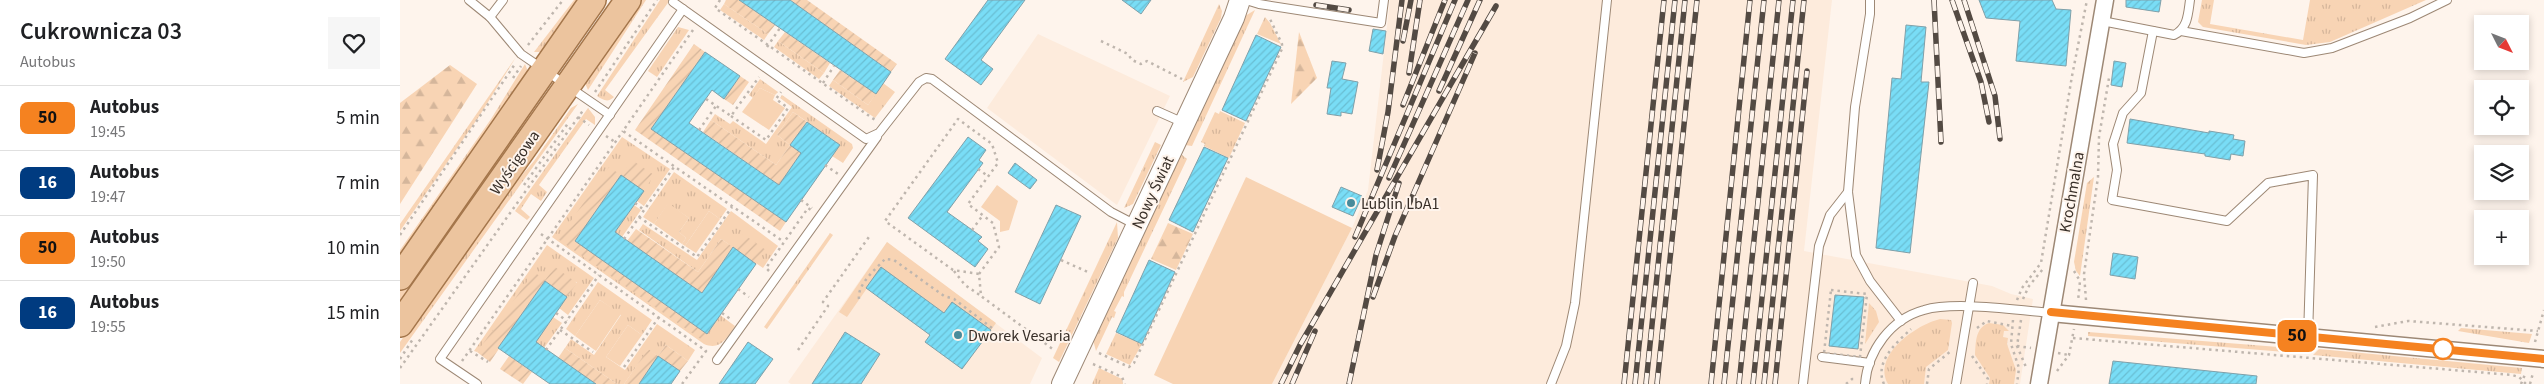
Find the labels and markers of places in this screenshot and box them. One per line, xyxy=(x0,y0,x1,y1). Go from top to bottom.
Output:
place label: Lublin LbA1 xyxy=(1361,193,1439,215)
marker: Lublin LbA1 xyxy=(1345,197,1357,209)
place label: Dworek Vesaria xyxy=(968,325,1071,347)
marker: Dworek Vesaria xyxy=(952,329,964,341)
unlabelled marker xyxy=(2432,338,2454,360)

